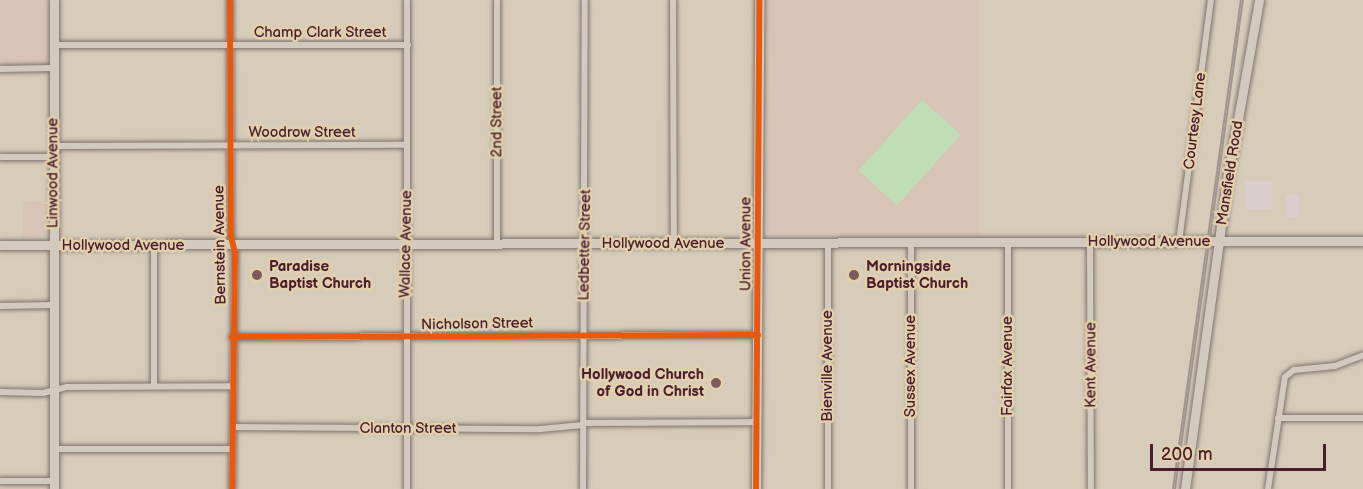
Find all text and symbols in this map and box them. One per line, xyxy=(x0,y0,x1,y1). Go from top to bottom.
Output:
street label: Champ Clark Street xyxy=(253,24,387,42)
street label: Courtesy Lane xyxy=(1180,71,1210,171)
street label: 2nd Street xyxy=(488,86,506,158)
street label: Linwood Avenue xyxy=(44,118,62,228)
street label: Mansfield Road xyxy=(1213,119,1247,227)
street label: Woodrow Street xyxy=(248,124,356,142)
street label: Bernstein Avenue xyxy=(210,185,230,305)
street label: Ledbetter Street xyxy=(575,189,595,301)
street label: Wallace Avenue xyxy=(396,190,416,298)
street label: Union Avenue xyxy=(737,197,755,291)
street label: Hollywood Avenue xyxy=(1088,233,1210,251)
street label: Hollywood Avenue xyxy=(602,235,724,253)
street label: Hollywood Avenue xyxy=(62,237,184,255)
place label: Paradise Baptist Church xyxy=(269,257,371,292)
place label: Morningside Baptist Church xyxy=(866,257,968,292)
marker: Paradise Baptist Church xyxy=(250,268,264,282)
marker: Morningside Baptist Church xyxy=(847,268,861,282)
street label: Bienville Avenue xyxy=(819,310,837,422)
street label: Nicholson Street xyxy=(421,314,533,334)
street label: Sussex Avenue xyxy=(902,315,920,417)
street label: Fairfax Avenue xyxy=(999,316,1017,416)
street label: Kent Avenue xyxy=(1082,322,1100,408)
place label: Hollywood Church of God in Christ xyxy=(581,365,704,400)
marker: Hollywood Church of God in Christ xyxy=(709,376,723,390)
street label: Clanton Street xyxy=(359,420,457,438)
scale bar xyxy=(1153,432,1328,470)
text: 200 m xyxy=(1161,444,1213,465)

